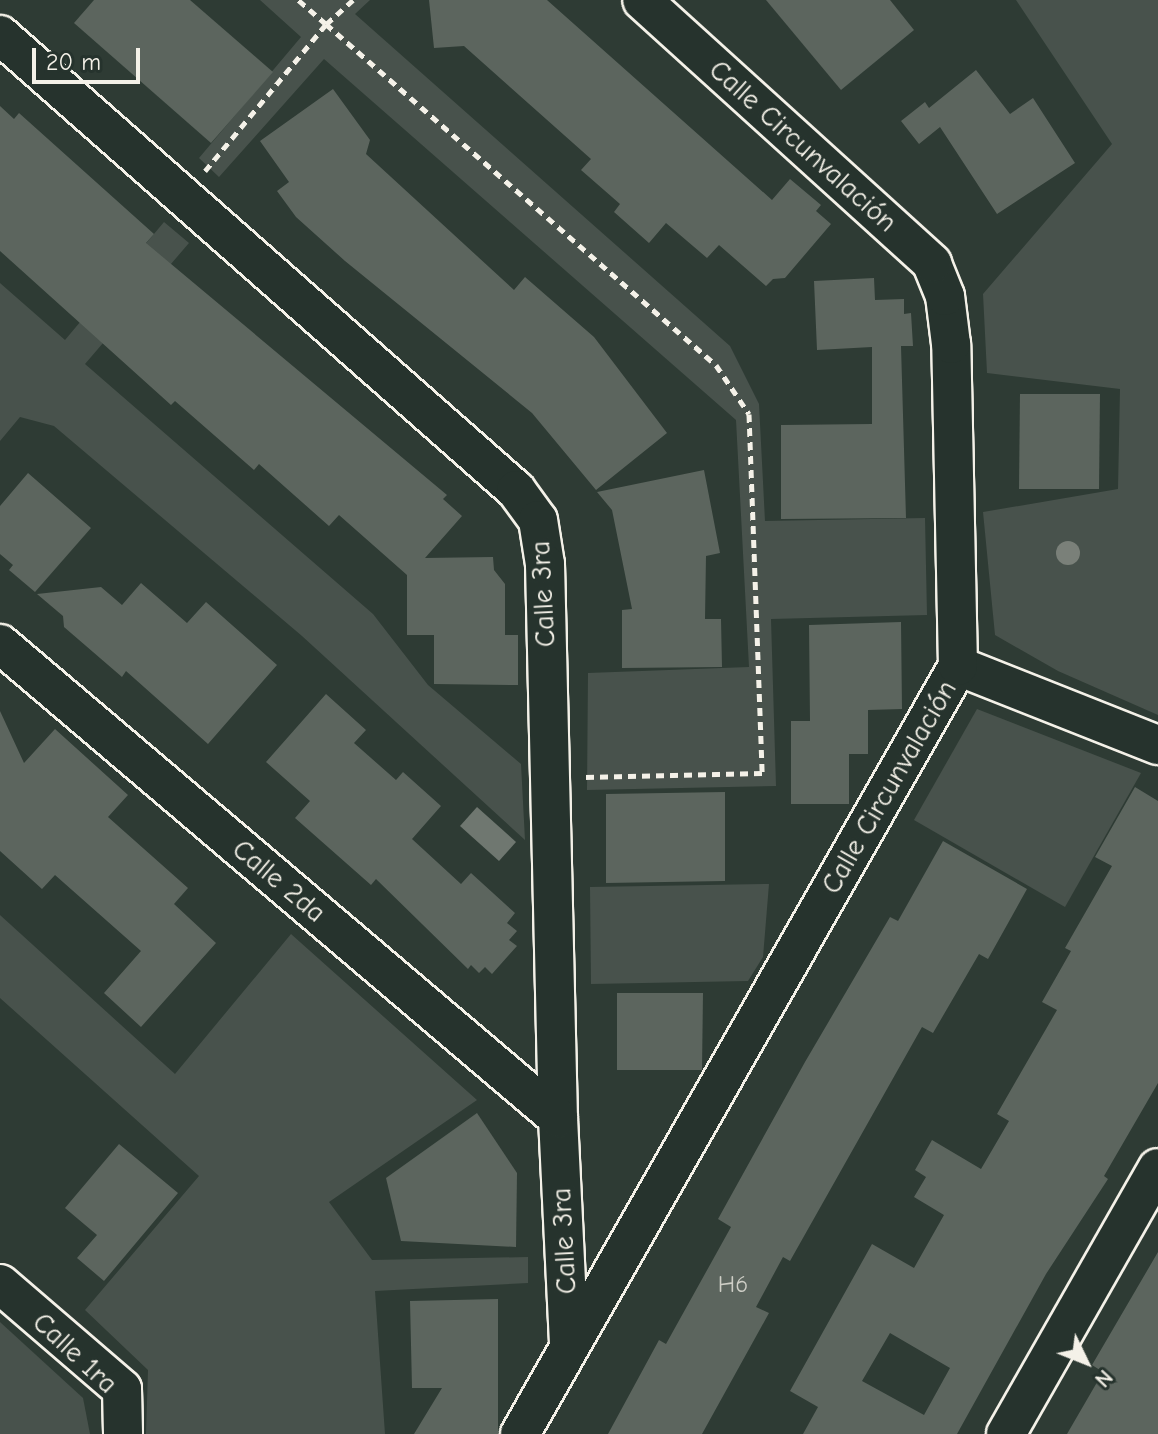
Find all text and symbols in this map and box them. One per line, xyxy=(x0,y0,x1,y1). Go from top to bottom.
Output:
scale bar xyxy=(36,32,144,82)
text: 20 m xyxy=(46,48,101,76)
street label: Calle Circunvalación xyxy=(702,53,904,239)
street label: Calle 3ra xyxy=(523,540,563,648)
street label: Calle Circunvalación xyxy=(814,674,964,900)
street label: Calle 2da xyxy=(226,832,332,930)
street label: Calle 3ra xyxy=(544,1187,584,1295)
house number: H6 xyxy=(718,1271,748,1299)
street label: Calle 1ra xyxy=(26,1305,124,1401)
north arrow xyxy=(1046,1322,1126,1402)
text: N xyxy=(1089,1364,1118,1392)

